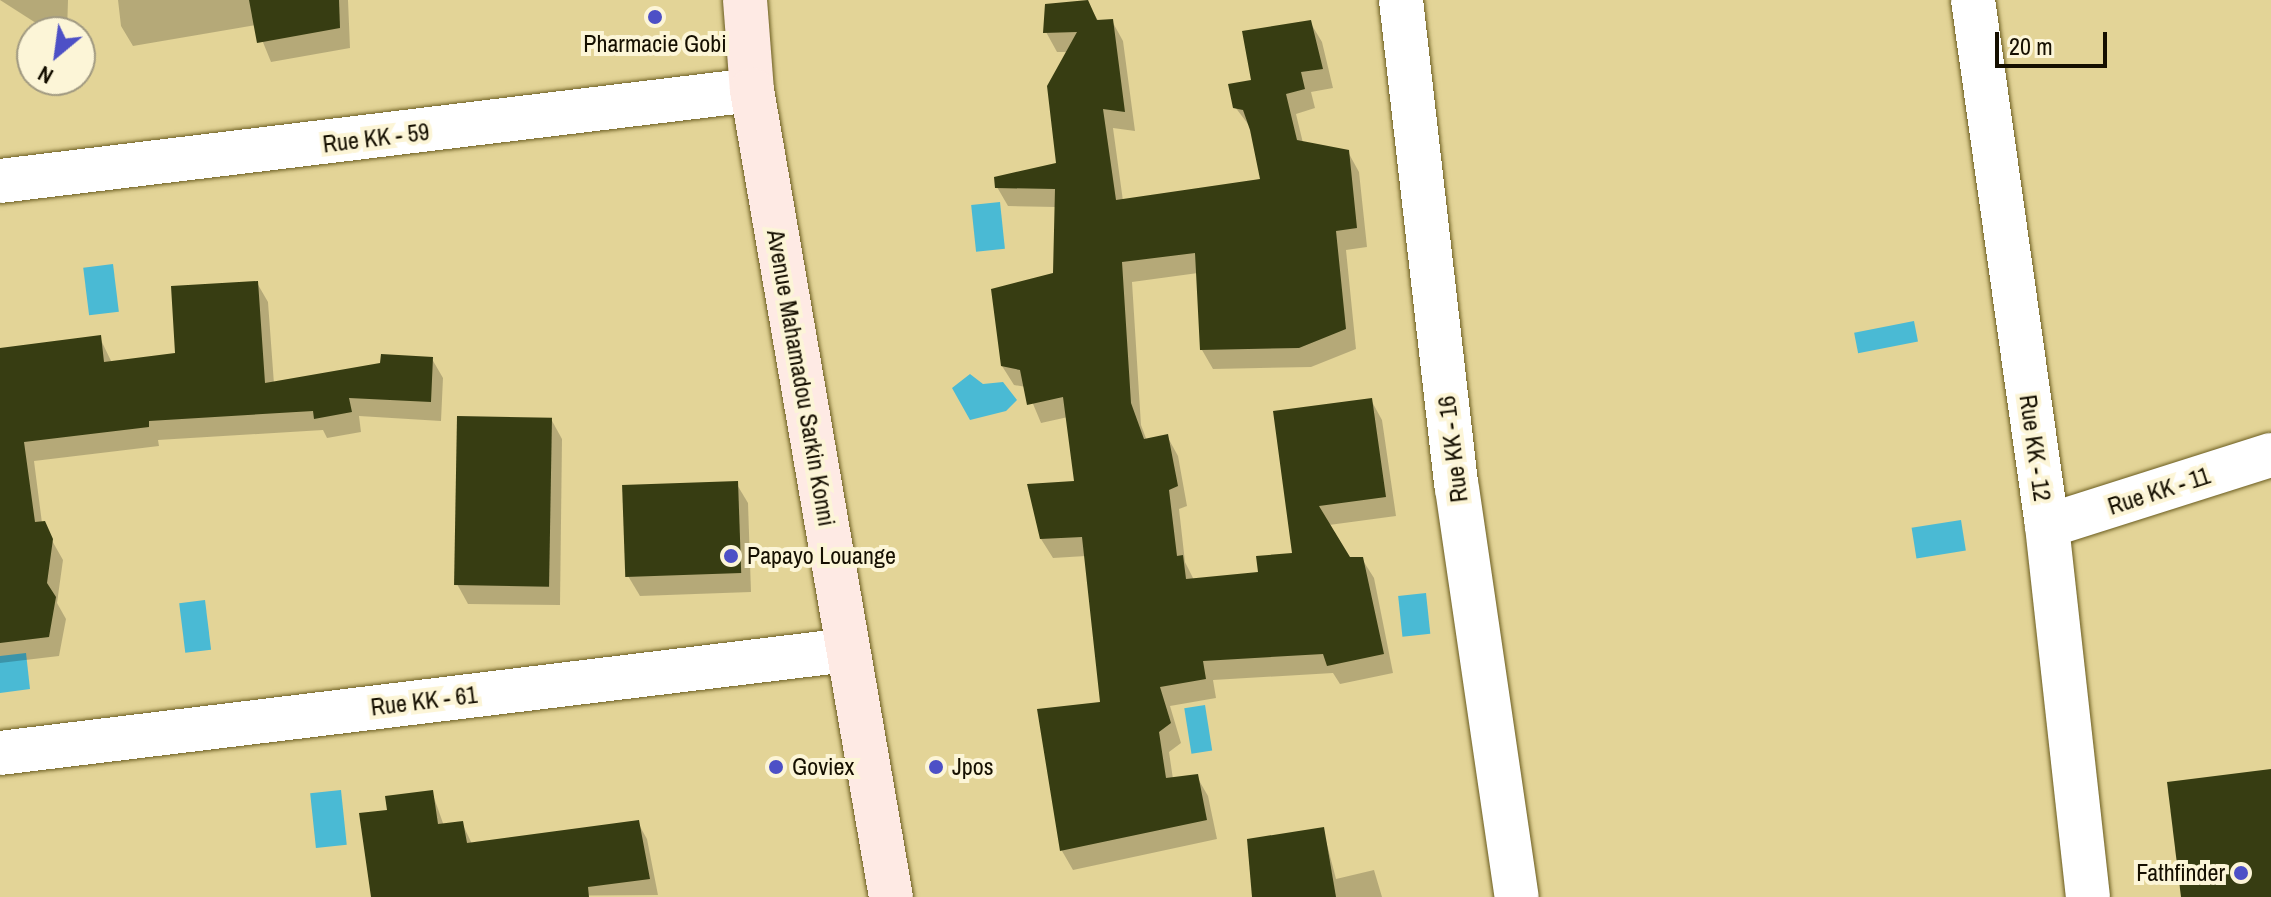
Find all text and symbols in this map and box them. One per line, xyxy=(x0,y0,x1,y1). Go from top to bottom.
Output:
marker: Pharmacie Gobi xyxy=(646,8,664,26)
north arrow xyxy=(16,16,96,96)
scale bar xyxy=(1999,16,2111,66)
place label: Pharmacie Gobi xyxy=(583,30,727,58)
text: 20 m xyxy=(2009,30,2053,62)
text: N xyxy=(32,59,58,92)
street label: Rue KK - 59 xyxy=(321,117,431,159)
street label: Avenue Mahamadou Sarkin Konni xyxy=(761,228,841,528)
street label: Rue KK - 12 xyxy=(2013,393,2057,503)
street label: Rue KK - 16 xyxy=(1432,394,1474,504)
street label: Rue KK - 11 xyxy=(2104,461,2214,521)
place label: Papayo Louange xyxy=(747,542,896,570)
marker: Papayo Louange xyxy=(722,547,740,565)
street label: Rue KK - 61 xyxy=(369,680,479,722)
place label: Goviex xyxy=(792,753,854,781)
place label: Jpos xyxy=(952,753,994,781)
marker: Goviex xyxy=(767,758,785,776)
marker: Jpos xyxy=(927,758,945,776)
place label: Fathfinder xyxy=(2136,859,2225,887)
marker: Fathfinder xyxy=(2232,864,2250,882)

